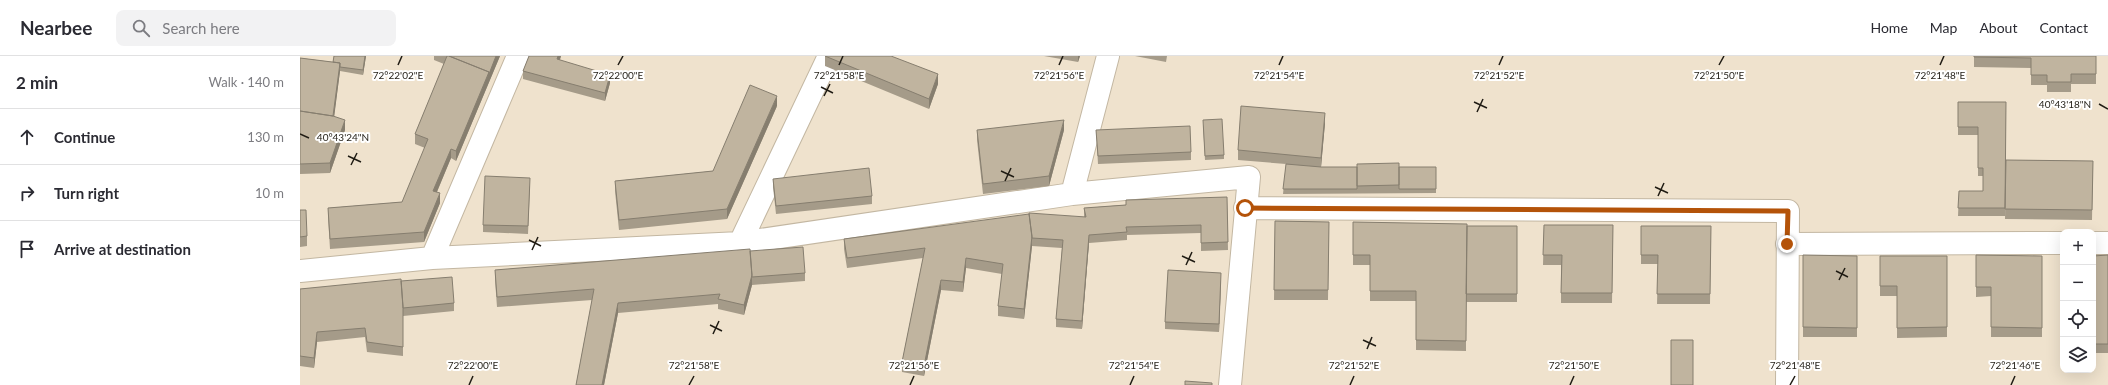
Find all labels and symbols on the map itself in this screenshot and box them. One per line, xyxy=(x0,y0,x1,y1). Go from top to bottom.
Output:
text: 72°22'02"E xyxy=(373,69,423,81)
text: 72°22'00"E xyxy=(593,69,643,81)
text: 72°21'58"E xyxy=(814,69,864,81)
text: 72°21'56"E xyxy=(1034,69,1084,81)
text: 72°21'54"E xyxy=(1254,69,1304,81)
text: 72°21'52"E xyxy=(1474,69,1524,81)
text: 72°21'50"E xyxy=(1694,69,1744,81)
text: 72°21'48"E xyxy=(1915,69,1965,81)
text: 40°43'18"N xyxy=(2039,98,2091,110)
text: 40°43'24"N xyxy=(317,131,369,143)
route start xyxy=(1236,199,1254,217)
route end xyxy=(1778,235,1796,253)
text: 72°22'00"E xyxy=(448,359,498,371)
text: 72°21'58"E xyxy=(669,359,719,371)
text: 72°21'56"E xyxy=(889,359,939,371)
text: 72°21'54"E xyxy=(1109,359,1159,371)
text: 72°21'52"E xyxy=(1329,359,1379,371)
text: 72°21'50"E xyxy=(1549,359,1599,371)
text: 72°21'48"E xyxy=(1770,359,1820,371)
text: 72°21'46"E xyxy=(1990,359,2040,371)

